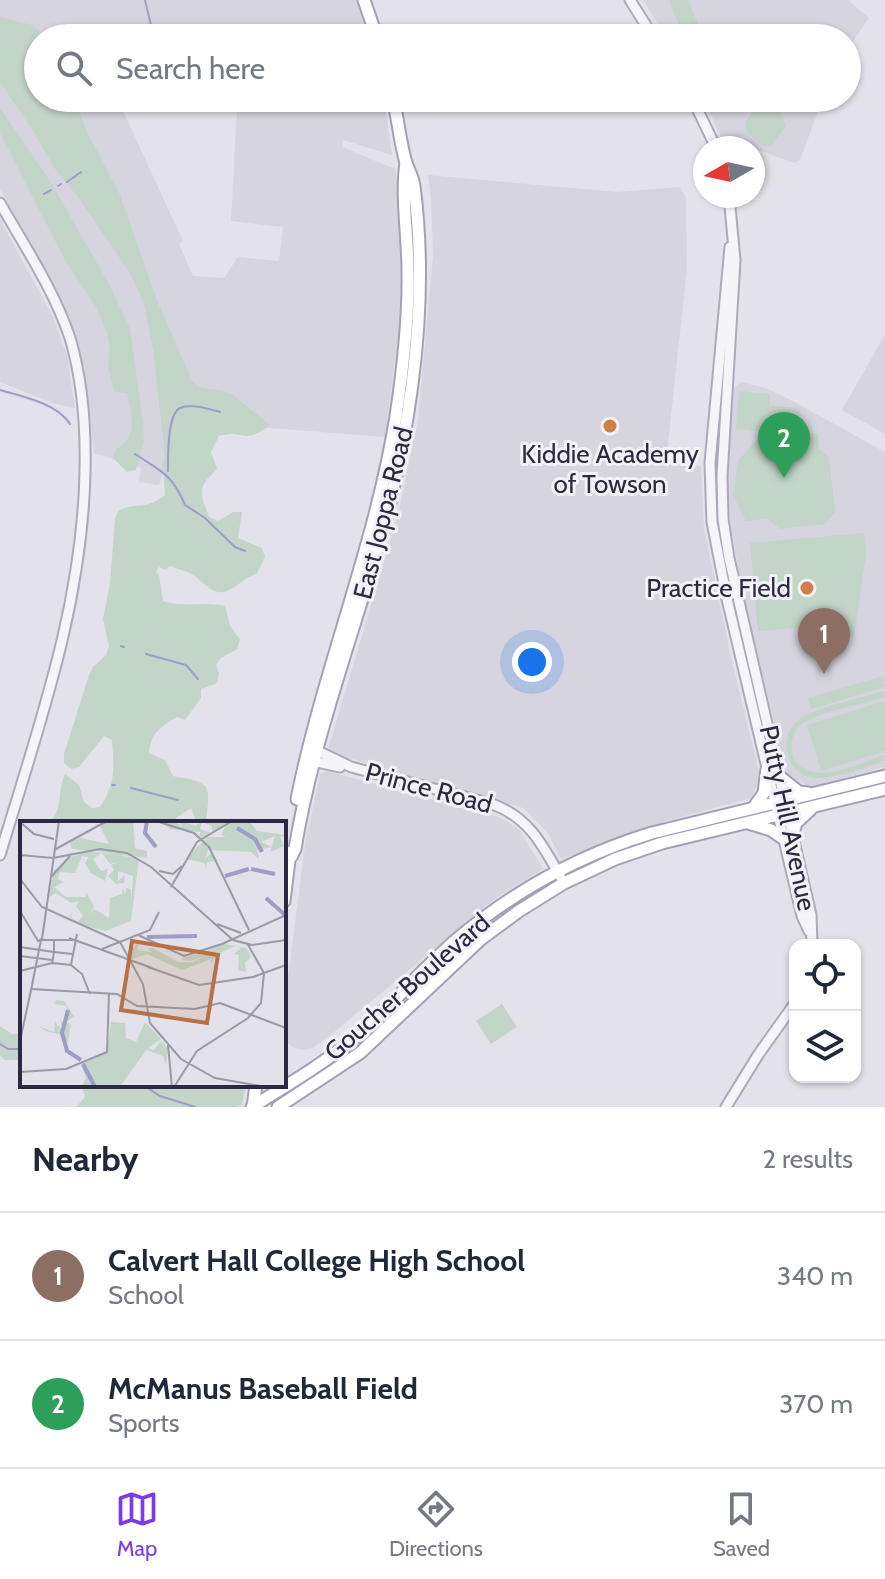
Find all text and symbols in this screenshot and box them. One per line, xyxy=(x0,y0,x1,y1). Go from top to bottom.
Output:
search box xyxy=(24,24,861,112)
icon: search xyxy=(52,46,96,90)
text: Search here xyxy=(116,50,265,87)
north arrow xyxy=(693,136,765,208)
pin: 2 xyxy=(758,412,810,478)
marker: Kiddie Academy of Towson xyxy=(601,417,619,435)
street label: East Joppa Road xyxy=(346,423,420,603)
place label: Kiddie Academy of Towson xyxy=(521,438,699,500)
place label: Practice Field xyxy=(646,572,791,604)
marker: Practice Field xyxy=(798,579,816,597)
pin: 1 xyxy=(798,608,850,674)
your location xyxy=(512,642,552,682)
street label: Putty Hill Avenue xyxy=(753,722,823,914)
street label: Prince Road xyxy=(362,756,496,820)
inset map xyxy=(20,821,286,1087)
street label: Goucher Boulevard xyxy=(318,906,496,1068)
map controls xyxy=(789,939,861,1083)
button: locate xyxy=(789,939,861,1011)
button: layers xyxy=(789,1011,861,1083)
text: Nearby xyxy=(32,1138,139,1180)
text: 2 results xyxy=(762,1143,853,1175)
text: Calvert Hall College High School xyxy=(108,1242,525,1279)
text: 1 xyxy=(53,1260,63,1292)
text: 340 m xyxy=(777,1260,853,1292)
text: School xyxy=(108,1279,184,1311)
text: McManus Baseball Field xyxy=(108,1370,418,1407)
text: 2 xyxy=(51,1388,65,1420)
text: 370 m xyxy=(779,1388,853,1420)
text: Sports xyxy=(108,1407,180,1439)
tab: Map xyxy=(115,1487,159,1562)
tab: Directions xyxy=(389,1487,483,1562)
tab: Saved xyxy=(713,1487,770,1562)

